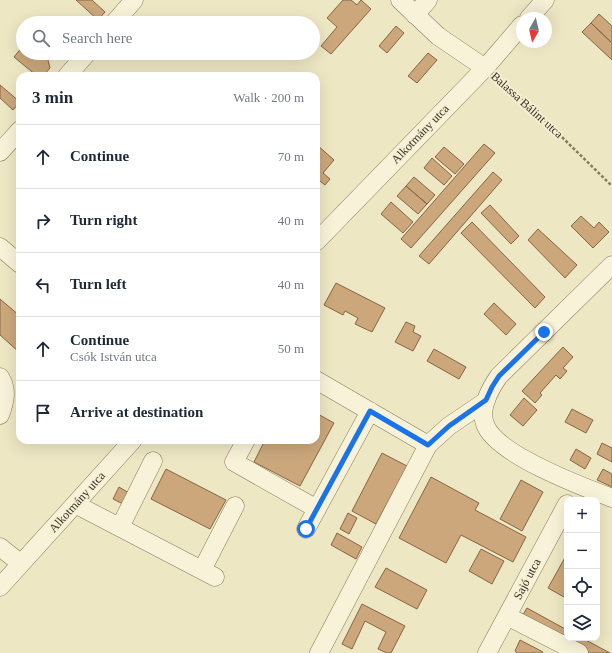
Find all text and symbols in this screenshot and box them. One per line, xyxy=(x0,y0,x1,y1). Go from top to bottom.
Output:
north arrow xyxy=(516,12,552,48)
search box xyxy=(16,16,320,60)
icon: search xyxy=(30,27,52,49)
text: Search here xyxy=(62,30,132,46)
street label: Balassa Bálint utca xyxy=(488,69,566,141)
text: 3 min xyxy=(32,88,73,107)
text: Walk · 200 m xyxy=(233,90,304,105)
street label: Alkotmány utca xyxy=(388,101,452,167)
icon: ahead xyxy=(32,146,54,168)
text: Continue xyxy=(70,148,129,164)
text: 70 m xyxy=(278,149,304,164)
icon: right xyxy=(32,210,54,232)
text: Turn right xyxy=(70,212,137,228)
text: 40 m xyxy=(278,213,304,228)
icon: left xyxy=(32,274,54,296)
text: Turn left xyxy=(70,276,127,292)
text: 40 m xyxy=(278,277,304,292)
route end xyxy=(535,323,553,341)
text: Continue xyxy=(70,332,129,348)
icon: ahead xyxy=(32,338,54,360)
text: 50 m xyxy=(278,341,304,356)
text: Csók István utca xyxy=(70,349,157,364)
icon: arrive xyxy=(32,402,54,424)
text: Arrive at destination xyxy=(70,404,203,420)
street label: Alkotmány utca xyxy=(46,468,108,535)
map controls xyxy=(564,497,600,641)
button: + xyxy=(564,497,600,533)
route start xyxy=(297,520,315,538)
button: − xyxy=(564,533,600,569)
street label: Sajó utca xyxy=(510,556,544,602)
button: locate xyxy=(564,569,600,605)
button: layers xyxy=(564,605,600,641)

